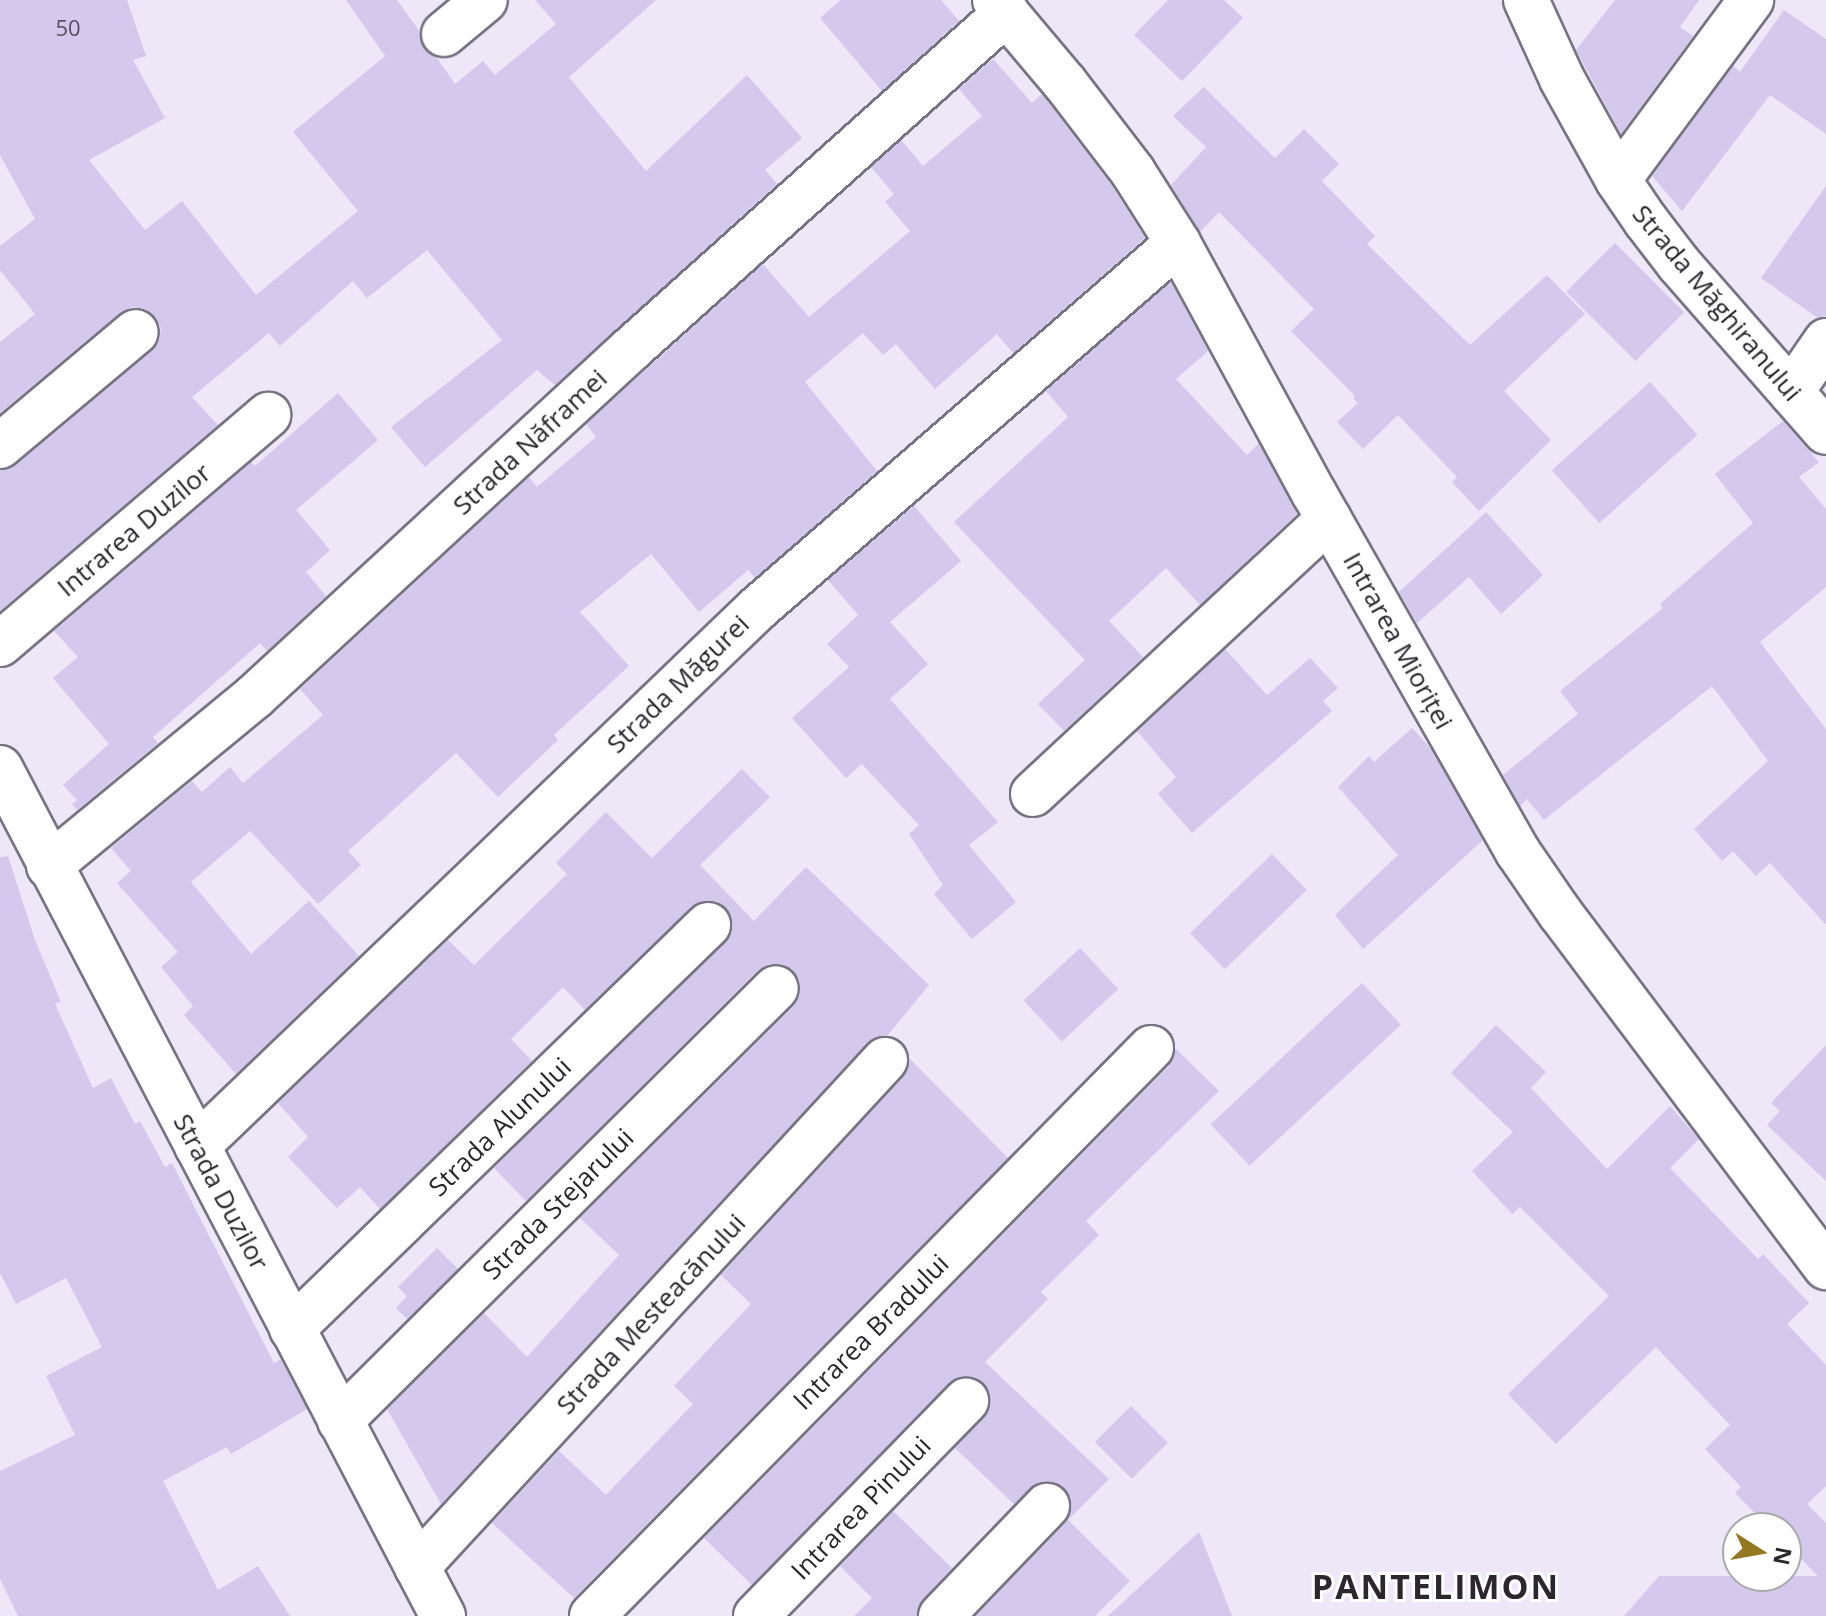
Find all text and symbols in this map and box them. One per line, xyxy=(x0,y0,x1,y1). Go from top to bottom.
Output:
house number: 50 xyxy=(55,15,81,41)
street label: Strada Măghiranului xyxy=(1626,199,1808,407)
street label: Strada Năframei xyxy=(447,363,613,521)
street label: Intrarea Duzilor xyxy=(51,457,217,603)
street label: Intrarea Mioriței xyxy=(1337,547,1459,735)
street label: Strada Măgurei xyxy=(600,608,756,760)
street label: Strada Alunului xyxy=(422,1051,578,1203)
street label: Strada Duzilor xyxy=(167,1109,275,1275)
street label: Strada Stejarului xyxy=(476,1122,640,1286)
street label: Strada Mesteacănului xyxy=(550,1207,752,1421)
street label: Intrarea Bradului xyxy=(787,1248,955,1416)
street label: Intrarea Pinului xyxy=(785,1430,937,1586)
north arrow xyxy=(1722,1512,1802,1592)
text: N xyxy=(1767,1545,1800,1568)
district label: PANTELIMON xyxy=(1312,1567,1560,1607)

